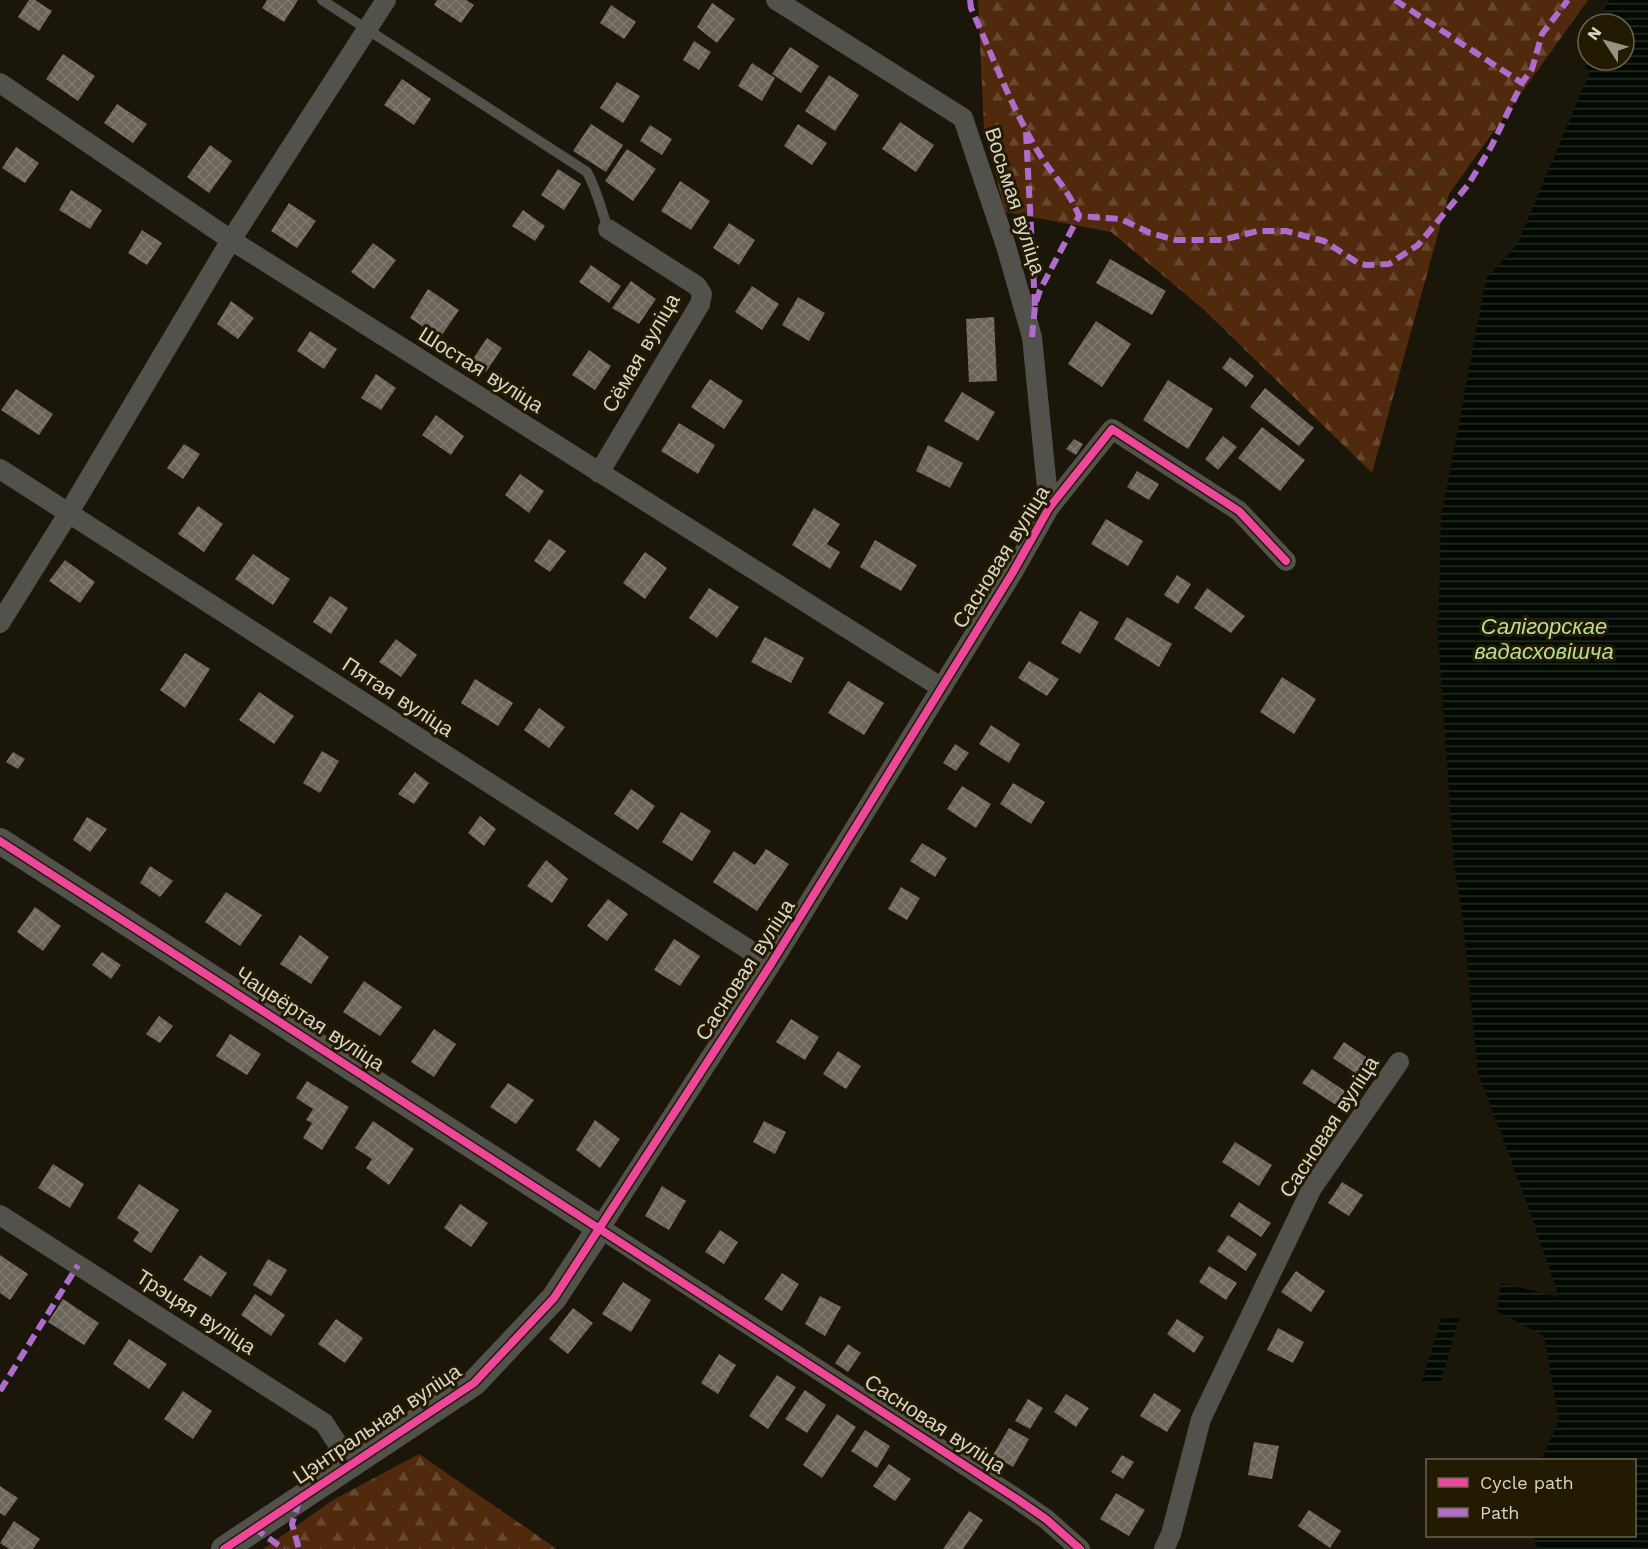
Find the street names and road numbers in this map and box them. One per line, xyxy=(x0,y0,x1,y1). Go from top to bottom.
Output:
street label: Восьмая вуліца xyxy=(980,124,1051,278)
street label: Сёмая вуліца xyxy=(597,289,685,417)
street label: Шостая вуліца xyxy=(414,321,549,418)
street label: Сасновая вуліца xyxy=(947,481,1055,633)
street label: Пятая вуліца xyxy=(338,651,459,742)
street label: Сасновая вуліца xyxy=(690,894,800,1045)
street label: Чацвёртая вуліца xyxy=(231,961,390,1076)
street label: Сасновая вуліца xyxy=(1274,1051,1384,1202)
street label: Трэцяя вуліца xyxy=(132,1264,261,1360)
street label: Цэнтральная вуліца xyxy=(288,1358,466,1489)
street label: Сасновая вуліца xyxy=(860,1369,1011,1479)

